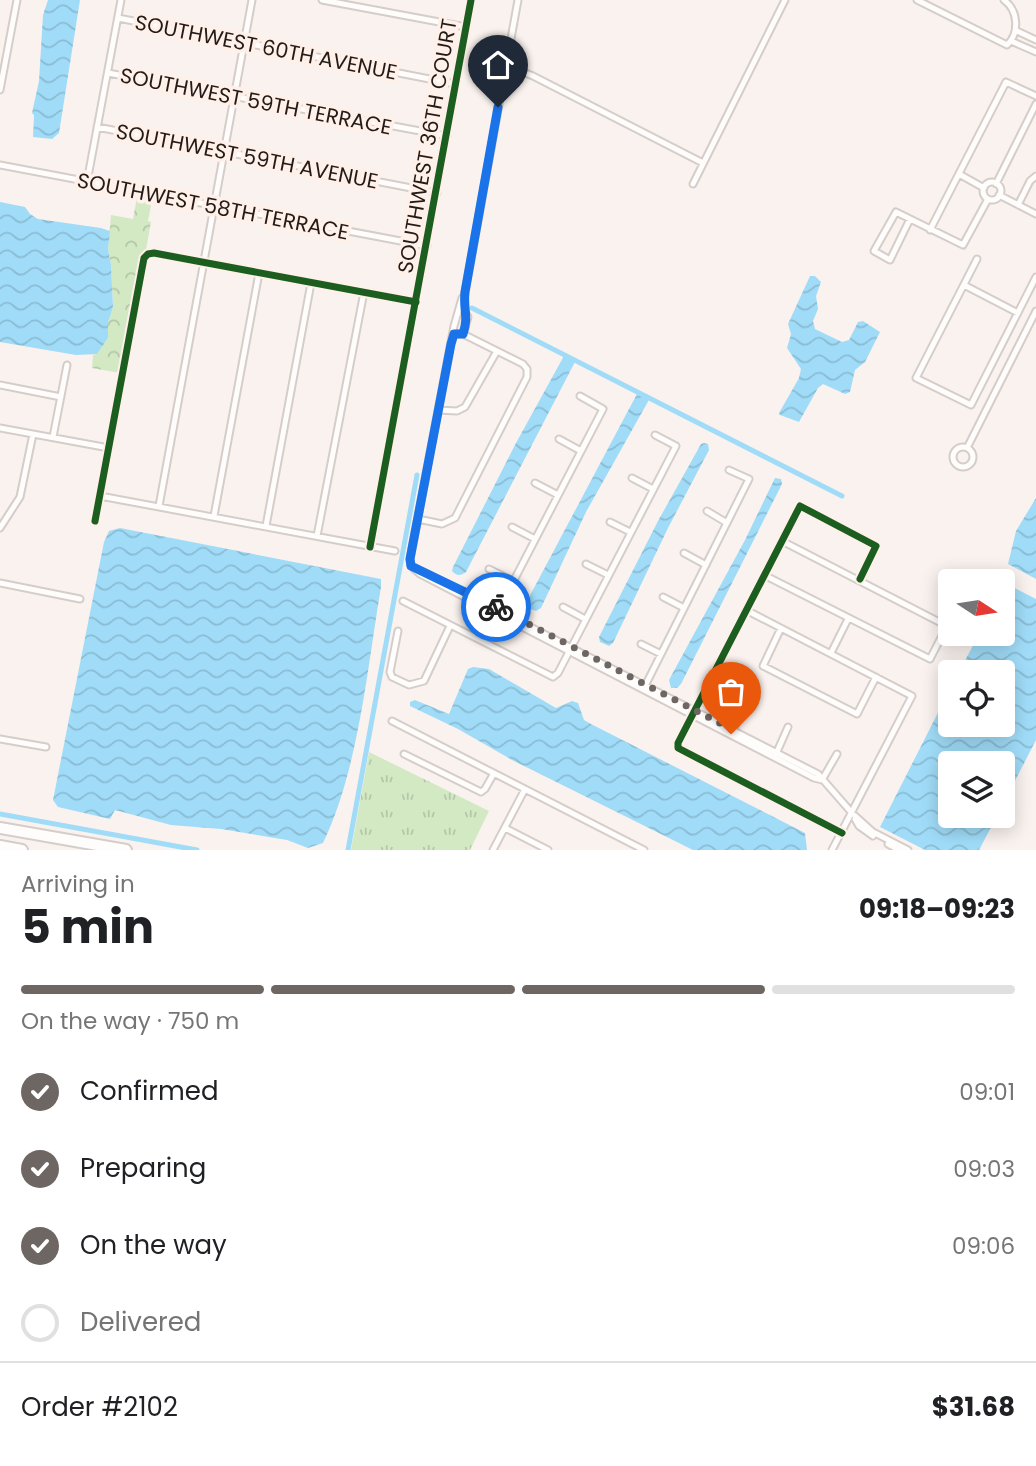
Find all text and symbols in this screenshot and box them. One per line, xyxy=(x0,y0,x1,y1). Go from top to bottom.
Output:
street label: SOUTHWEST 60TH AVENUE xyxy=(133,7,399,87)
street label: SOUTHWEST 36TH COURT xyxy=(390,17,464,275)
pin xyxy=(468,35,528,107)
icon: home xyxy=(479,46,517,84)
street label: SOUTHWEST 59TH TERRACE xyxy=(118,60,394,142)
street label: SOUTHWEST 59TH AVENUE xyxy=(114,116,380,196)
street label: SOUTHWEST 58TH TERRACE xyxy=(75,165,351,247)
north arrow xyxy=(938,569,1015,646)
map controls xyxy=(938,569,1015,828)
courier xyxy=(461,572,531,642)
icon: bike xyxy=(477,588,515,626)
button: locate xyxy=(938,660,1015,737)
pin xyxy=(701,662,761,734)
icon: bag xyxy=(712,673,750,711)
button: layers xyxy=(938,751,1015,828)
text: Arriving in xyxy=(21,868,135,900)
text: 09:18–09:23 xyxy=(859,891,1015,927)
text: 5 min xyxy=(21,895,154,959)
text: On the way · 750 m xyxy=(21,1005,239,1037)
icon: check xyxy=(21,1073,59,1111)
text: Confirmed xyxy=(80,1073,218,1109)
text: 09:01 xyxy=(959,1076,1015,1108)
icon: check xyxy=(21,1150,59,1188)
text: Preparing xyxy=(80,1150,206,1186)
text: 09:03 xyxy=(953,1153,1015,1185)
icon: check xyxy=(21,1227,59,1265)
text: On the way xyxy=(80,1227,227,1263)
text: 09:06 xyxy=(952,1230,1015,1262)
text: Delivered xyxy=(80,1304,201,1340)
text: Order #2102 xyxy=(21,1389,178,1425)
text: $31.68 xyxy=(932,1389,1015,1425)

